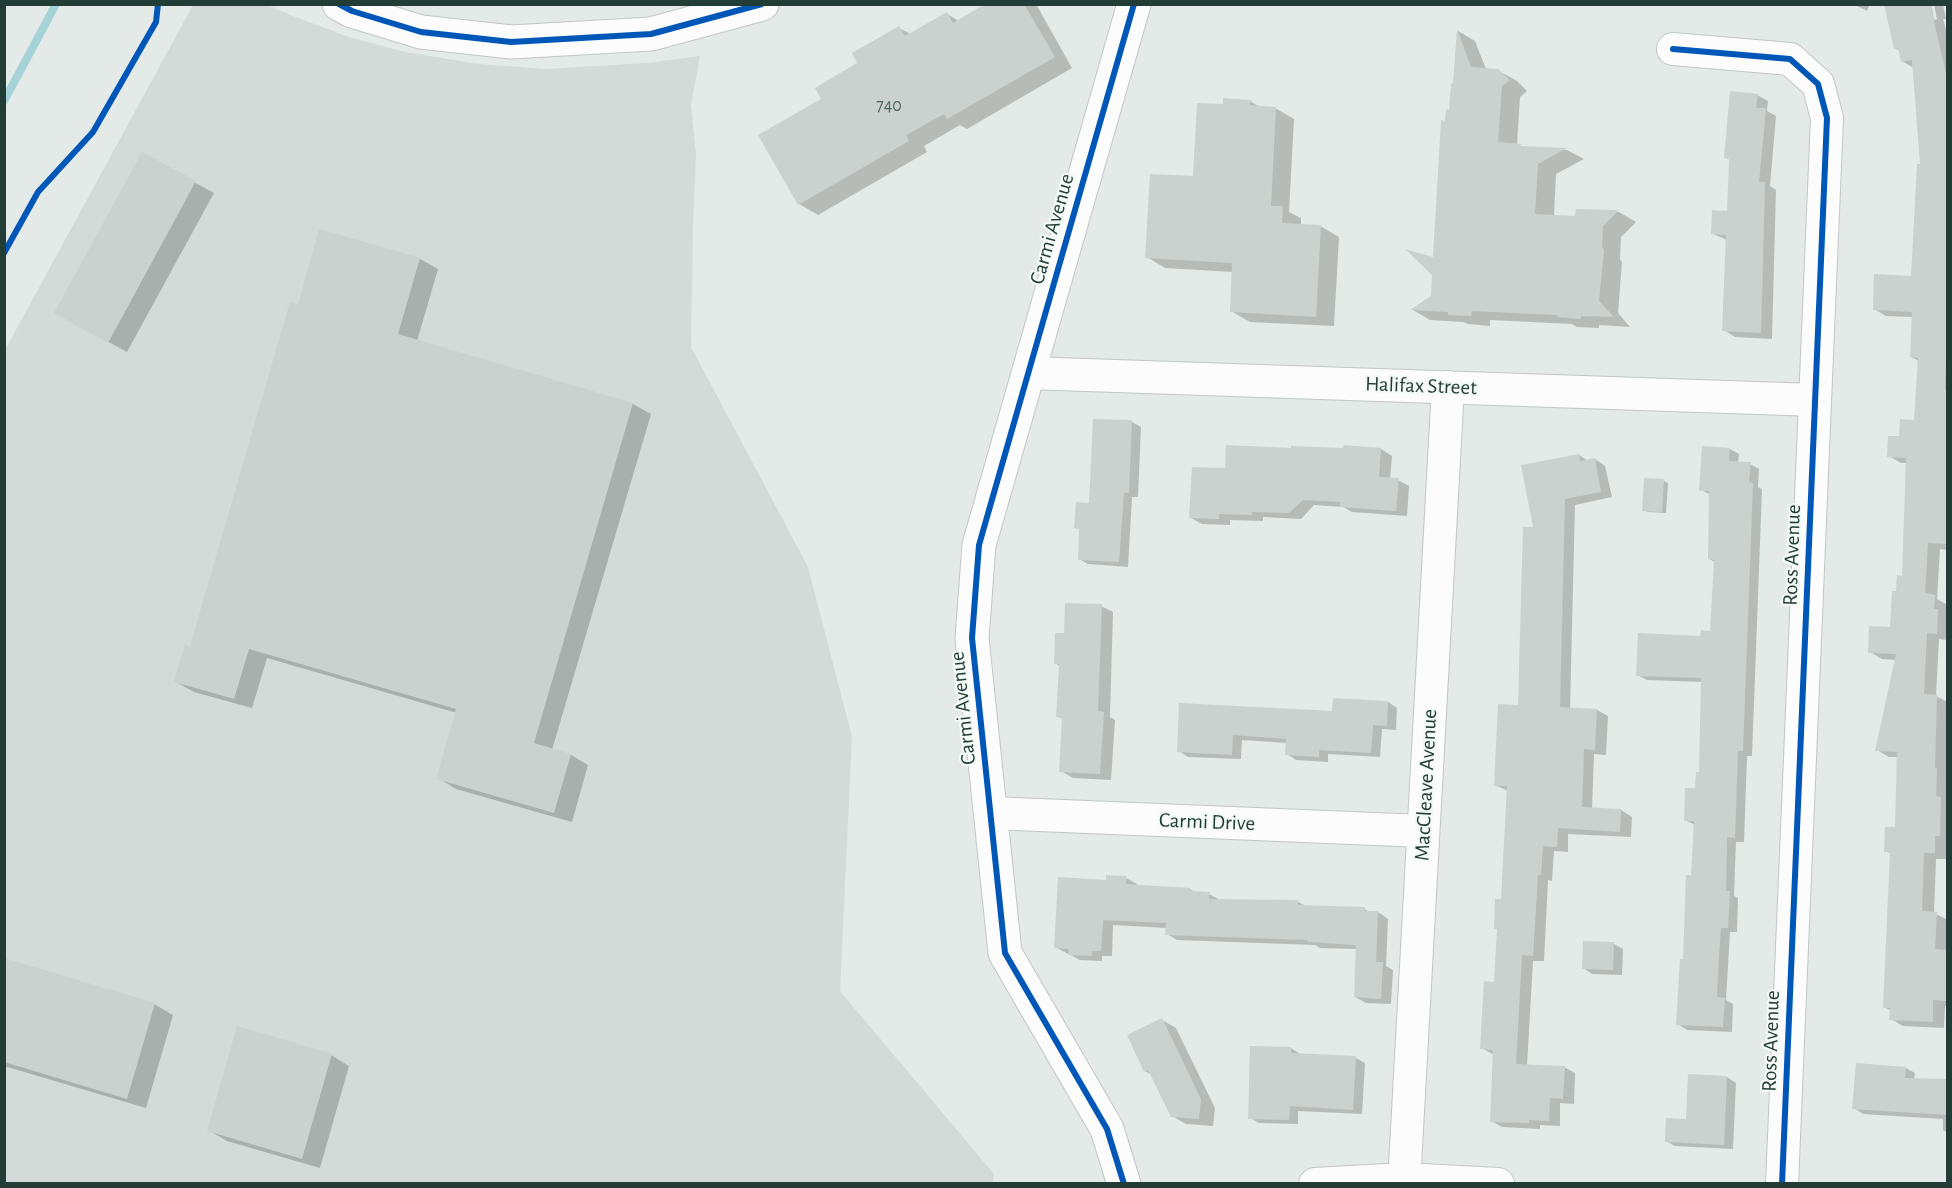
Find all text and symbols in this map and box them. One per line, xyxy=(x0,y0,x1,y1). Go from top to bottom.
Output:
house number: 740 xyxy=(876,95,902,117)
street label: Carmi Avenue xyxy=(1024,171,1080,287)
street label: Halifax Street xyxy=(1365,371,1477,401)
street label: Ross Avenue xyxy=(1778,504,1806,606)
street label: Carmi Avenue xyxy=(945,650,981,766)
street label: MacCleave Avenue xyxy=(1409,708,1443,862)
street label: Carmi Drive xyxy=(1158,808,1256,836)
street label: Ross Avenue xyxy=(1757,990,1785,1092)

